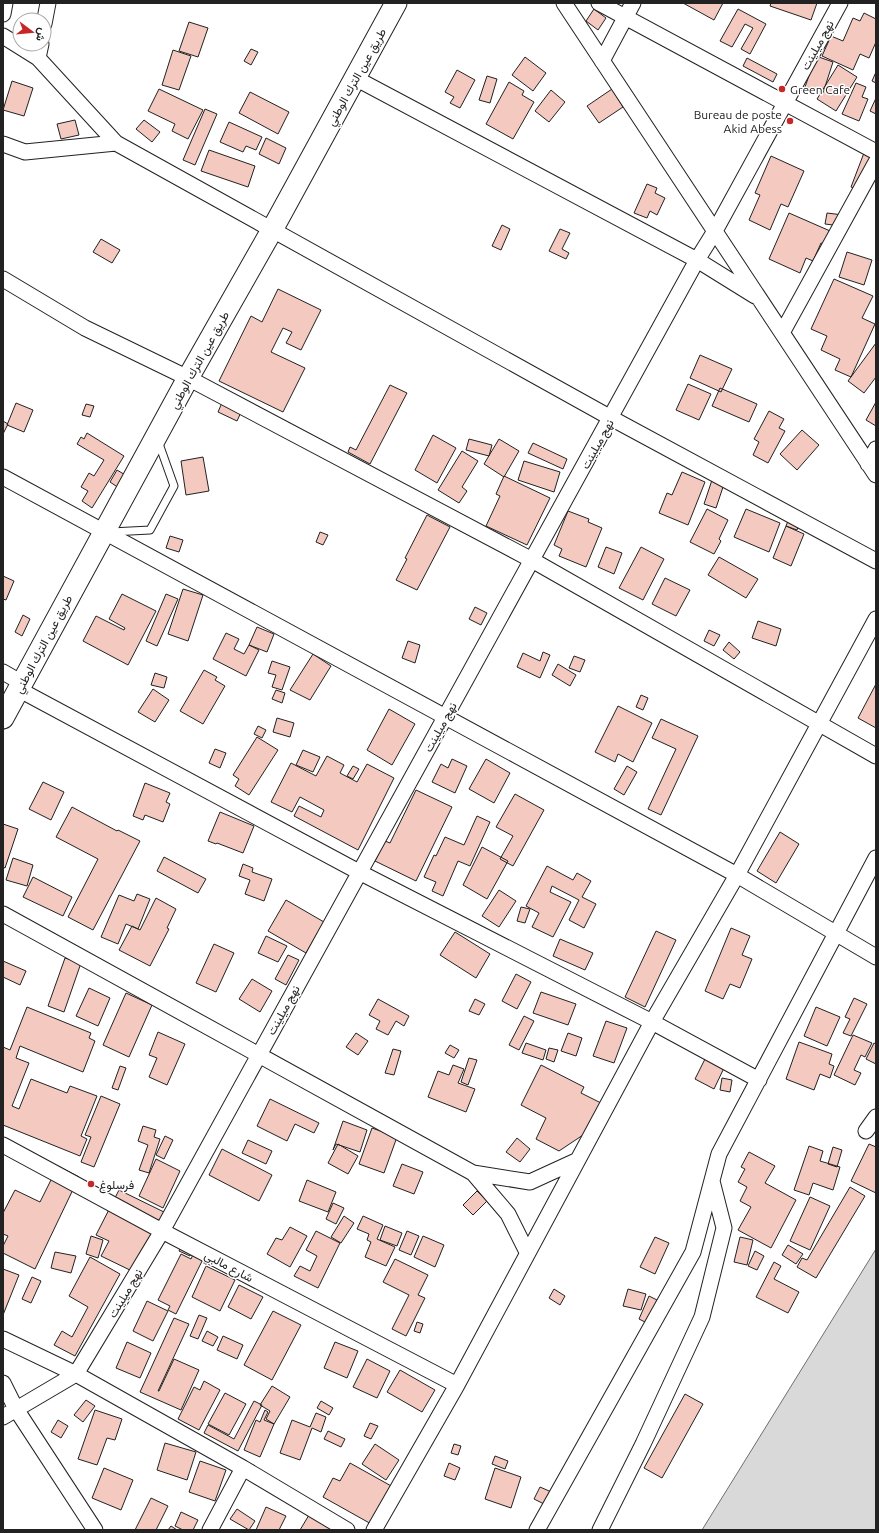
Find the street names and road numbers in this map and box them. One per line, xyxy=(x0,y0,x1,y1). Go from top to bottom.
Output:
street label: نهج ميلينت xyxy=(798,18,839,73)
street label: طريق عين الترك الوطني xyxy=(324,26,392,130)
street label: طريق عين الترك الوطني xyxy=(167,309,235,413)
street label: نهج ميلينت xyxy=(578,417,619,472)
street label: طريق عين الترك الوطني xyxy=(12,592,78,697)
street label: نهج ميلينت xyxy=(421,700,462,755)
street label: نهج ميلينت xyxy=(264,983,305,1038)
street label: شارع مالبي xyxy=(201,1248,255,1288)
street label: نهج ميلينت xyxy=(105,1266,147,1321)

